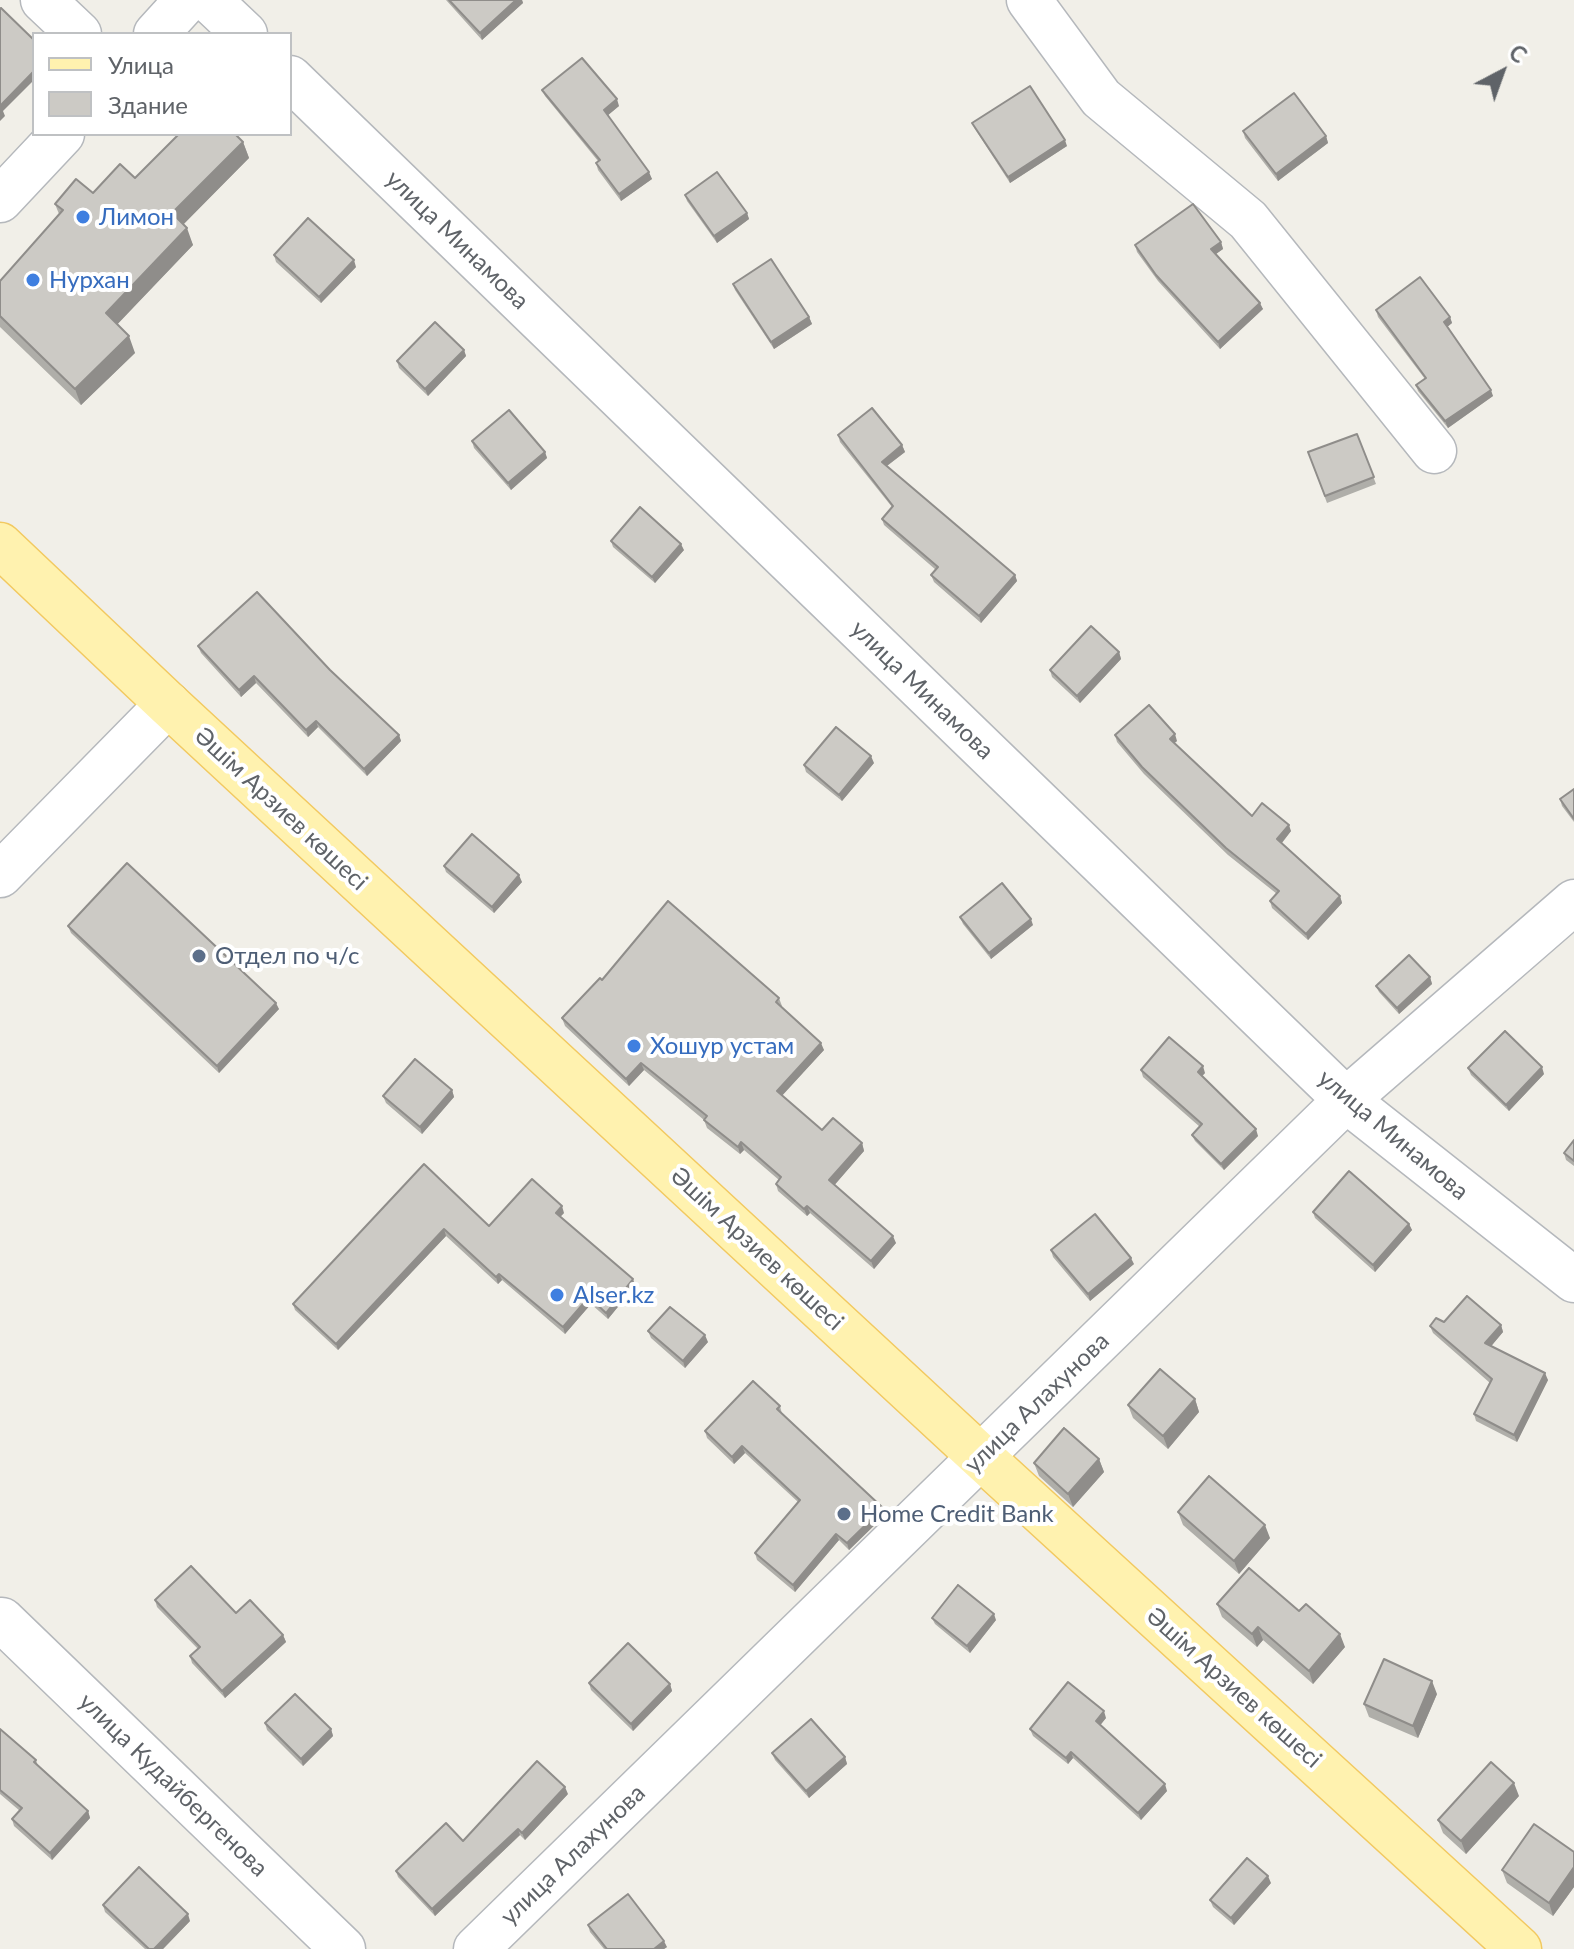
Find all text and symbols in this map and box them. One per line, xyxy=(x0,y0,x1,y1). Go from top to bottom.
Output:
legend xyxy=(32,32,292,136)
north arrow xyxy=(1462,32,1542,112)
text: С xyxy=(1504,39,1532,68)
text: Улица xyxy=(108,50,174,79)
text: Здание xyxy=(108,90,188,119)
street label: улица Минамова xyxy=(380,165,534,315)
place label: Лимон xyxy=(99,203,174,231)
marker: Лимон xyxy=(74,208,92,226)
place label: Нурхан xyxy=(49,266,130,294)
marker: Нурхан xyxy=(24,271,42,289)
street label: улица Минамова xyxy=(845,615,999,765)
street label: Әшім Арзиев көшесі xyxy=(189,722,373,896)
place label: Отдел по ч/с xyxy=(215,942,359,970)
marker: Отдел по ч/с xyxy=(190,947,208,965)
place label: Хошур устам xyxy=(650,1032,794,1060)
marker: Хошур устам xyxy=(625,1037,643,1055)
street label: улица Минамова xyxy=(1312,1064,1474,1206)
street label: Әшім Арзиев көшесі xyxy=(665,1162,849,1336)
place label: Alser.kz xyxy=(573,1281,654,1309)
marker: Alser.kz xyxy=(548,1286,566,1304)
street label: улица Алахунова xyxy=(959,1327,1115,1479)
place label: Home Credit Bank xyxy=(860,1500,1054,1528)
marker: Home Credit Bank xyxy=(835,1505,853,1523)
street label: Әшім Арзиев көшесі xyxy=(1141,1602,1327,1774)
street label: улица Кудайбергенова xyxy=(73,1687,273,1883)
street label: улица Алахунова xyxy=(495,1779,651,1931)

